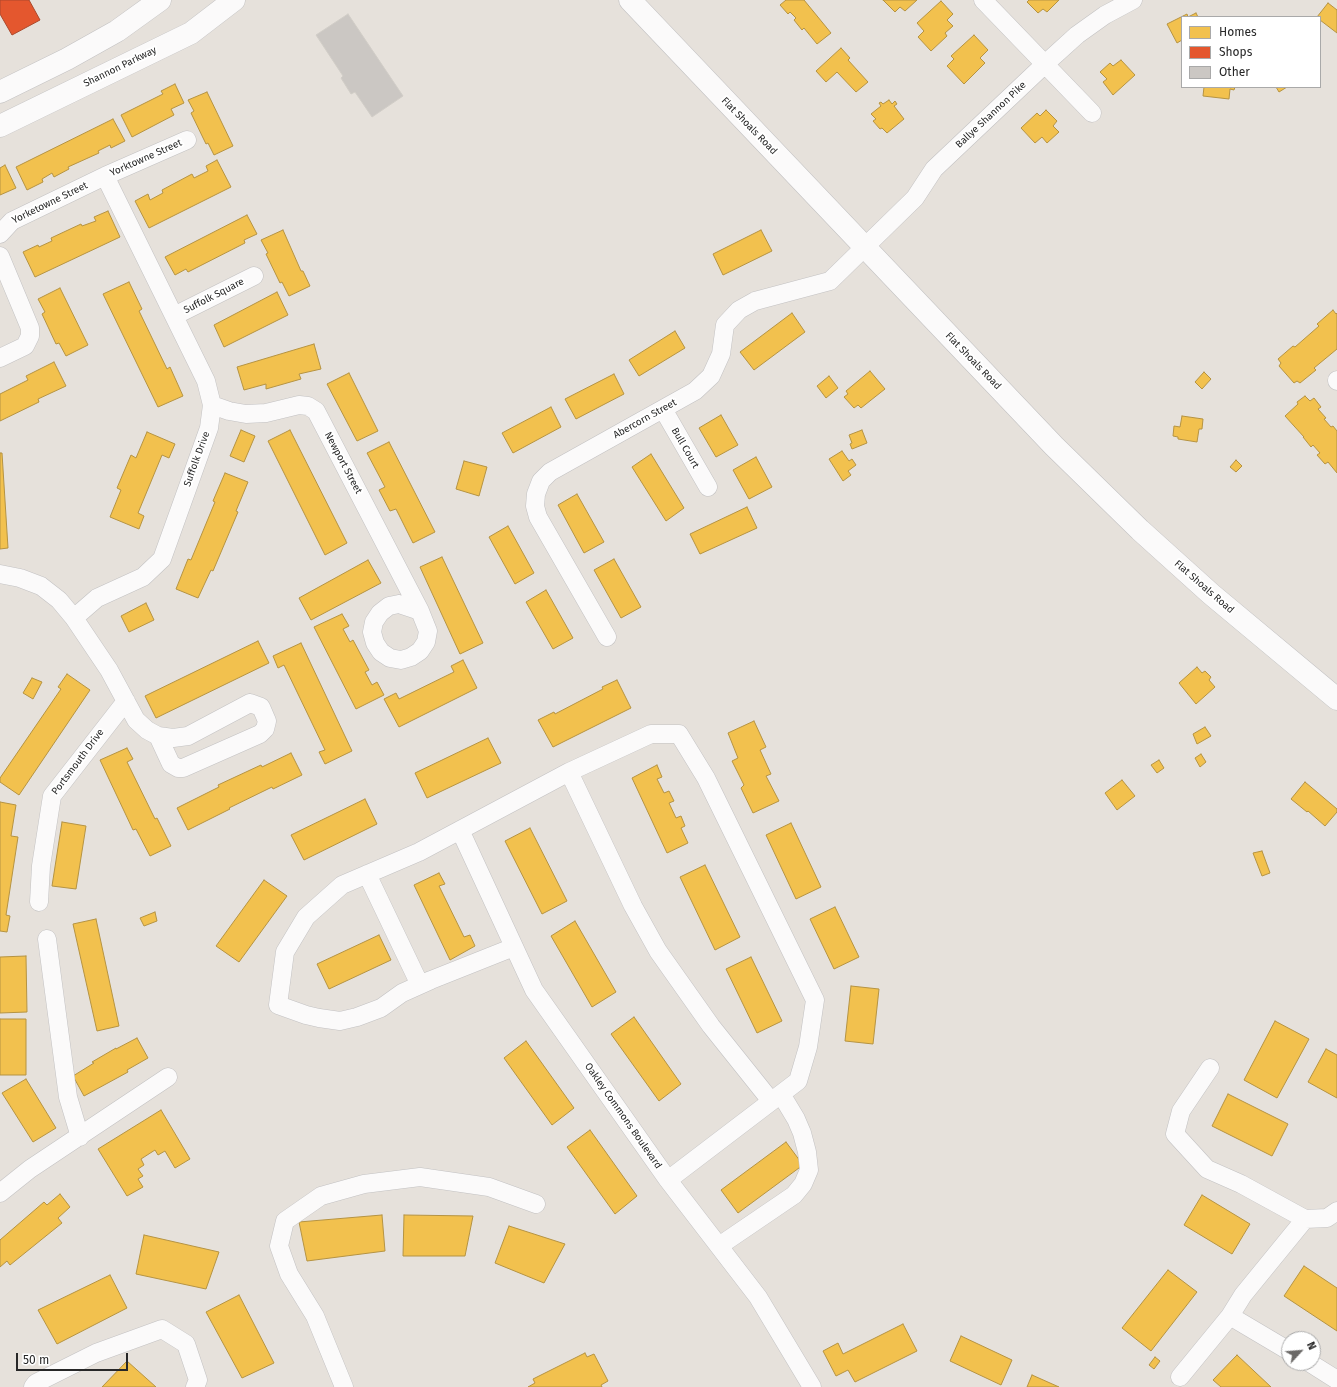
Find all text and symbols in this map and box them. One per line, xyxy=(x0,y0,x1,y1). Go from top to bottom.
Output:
legend xyxy=(1181,16,1321,88)
text: Homes xyxy=(1219,25,1257,39)
street label: Shannon Parkway xyxy=(82,44,158,90)
text: Shops xyxy=(1219,45,1252,59)
text: Other xyxy=(1219,65,1250,79)
street label: Ballye Shannon Pike xyxy=(953,79,1029,151)
street label: Flat Shoals Road xyxy=(719,95,779,157)
street label: Yorktowne Street xyxy=(108,137,184,179)
street label: Yorketowne Street xyxy=(10,179,90,227)
street label: Suffolk Square xyxy=(182,276,246,316)
street label: Flat Shoals Road xyxy=(943,330,1003,392)
street label: Abercorn Street xyxy=(611,397,679,441)
street label: Bull Court xyxy=(669,426,701,470)
street label: Suffolk Drive xyxy=(181,430,213,488)
street label: Newport Street xyxy=(322,430,364,496)
street label: Flat Shoals Road xyxy=(1172,558,1236,616)
street label: Portsmouth Drive xyxy=(49,727,107,797)
street label: Oakley Commons Boulevard xyxy=(582,1061,664,1171)
north arrow xyxy=(1281,1331,1321,1371)
text: N xyxy=(1304,1340,1319,1352)
scale bar xyxy=(18,1345,130,1371)
text: 50 m xyxy=(23,1353,49,1367)

